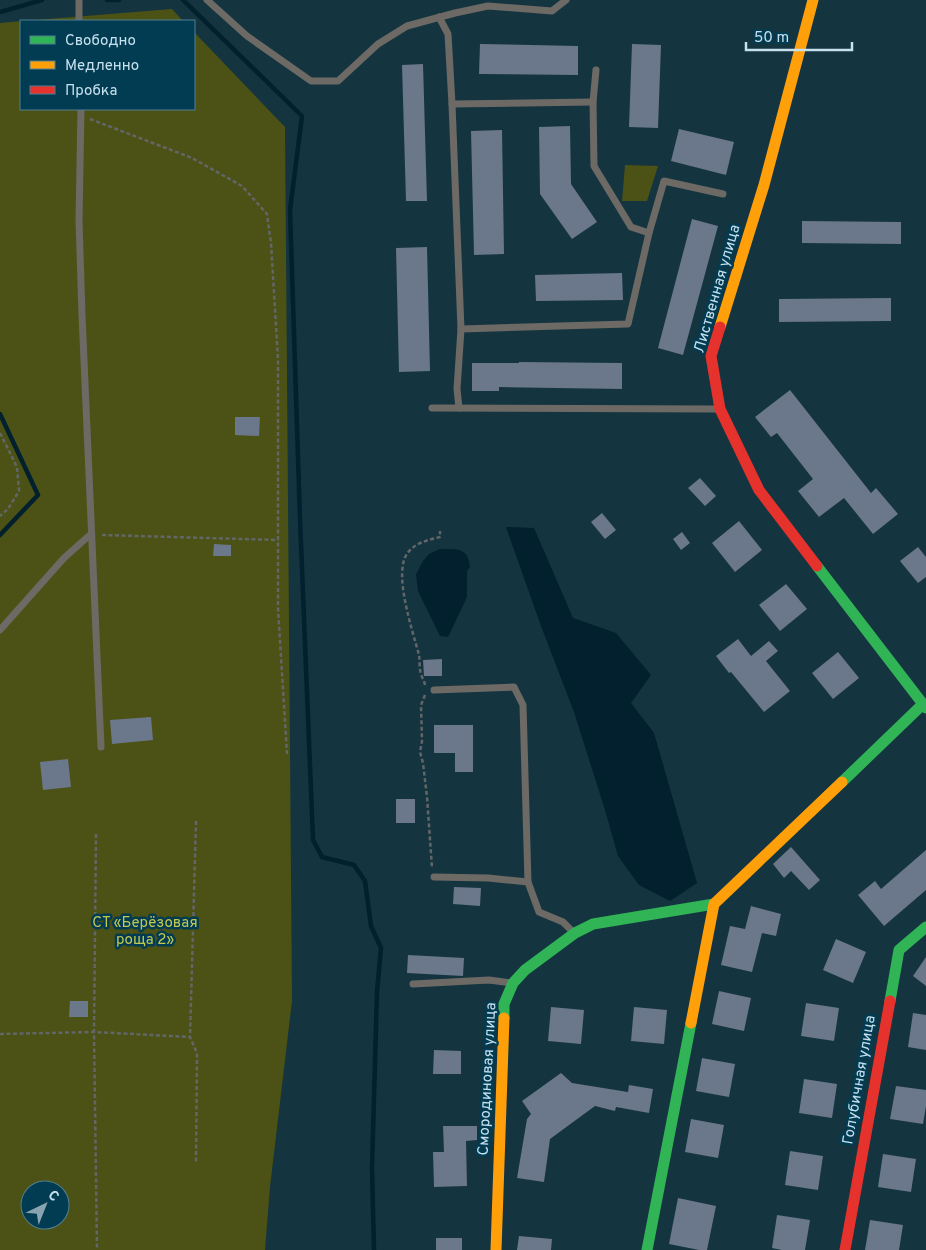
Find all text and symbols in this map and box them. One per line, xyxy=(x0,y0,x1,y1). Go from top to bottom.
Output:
legend xyxy=(20,20,195,110)
scale bar xyxy=(746,20,852,52)
text: 50 m xyxy=(754,29,789,48)
text: Свободно xyxy=(65,32,136,51)
text: Медленно xyxy=(65,57,139,76)
text: Пробка xyxy=(65,82,117,101)
street label: Лиственная улица xyxy=(691,223,745,355)
park label: СТ «Берёзовая роща 2» xyxy=(92,914,198,950)
street label: Смородиновая улица xyxy=(475,1002,501,1156)
street label: Голубичная улица xyxy=(839,1014,881,1146)
north arrow xyxy=(20,1180,70,1230)
text: С xyxy=(44,1187,62,1206)

